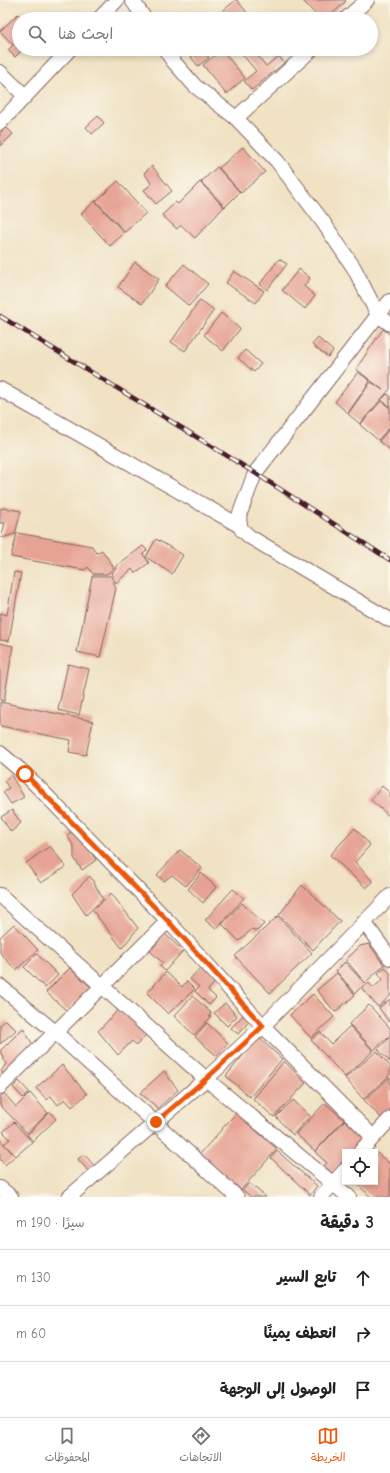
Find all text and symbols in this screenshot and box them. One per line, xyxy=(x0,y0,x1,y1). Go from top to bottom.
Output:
search box xyxy=(12,12,378,56)
icon: search xyxy=(26,23,48,45)
text: ابحث هنا xyxy=(58,25,113,43)
route start xyxy=(16,765,34,783)
route end xyxy=(147,1113,165,1131)
map controls xyxy=(342,1149,378,1185)
button: locate xyxy=(342,1149,378,1185)
text: 3 دقيقة xyxy=(320,1213,374,1232)
text: سيرًا · 190 m xyxy=(16,1215,85,1230)
icon: ahead xyxy=(352,1267,374,1289)
text: تابع السير xyxy=(277,1268,336,1286)
text: 130 m xyxy=(16,1270,51,1285)
icon: right xyxy=(352,1323,374,1345)
text: انعطف يمينًا xyxy=(264,1324,336,1342)
text: 60 m xyxy=(16,1326,46,1341)
icon: arrive xyxy=(352,1379,374,1401)
text: الوصول إلى الوجهة xyxy=(220,1380,336,1398)
tab: المحفوظات xyxy=(45,1425,90,1467)
tab: الاتجاهات xyxy=(179,1425,222,1467)
tab: الخريطة xyxy=(311,1425,345,1467)

